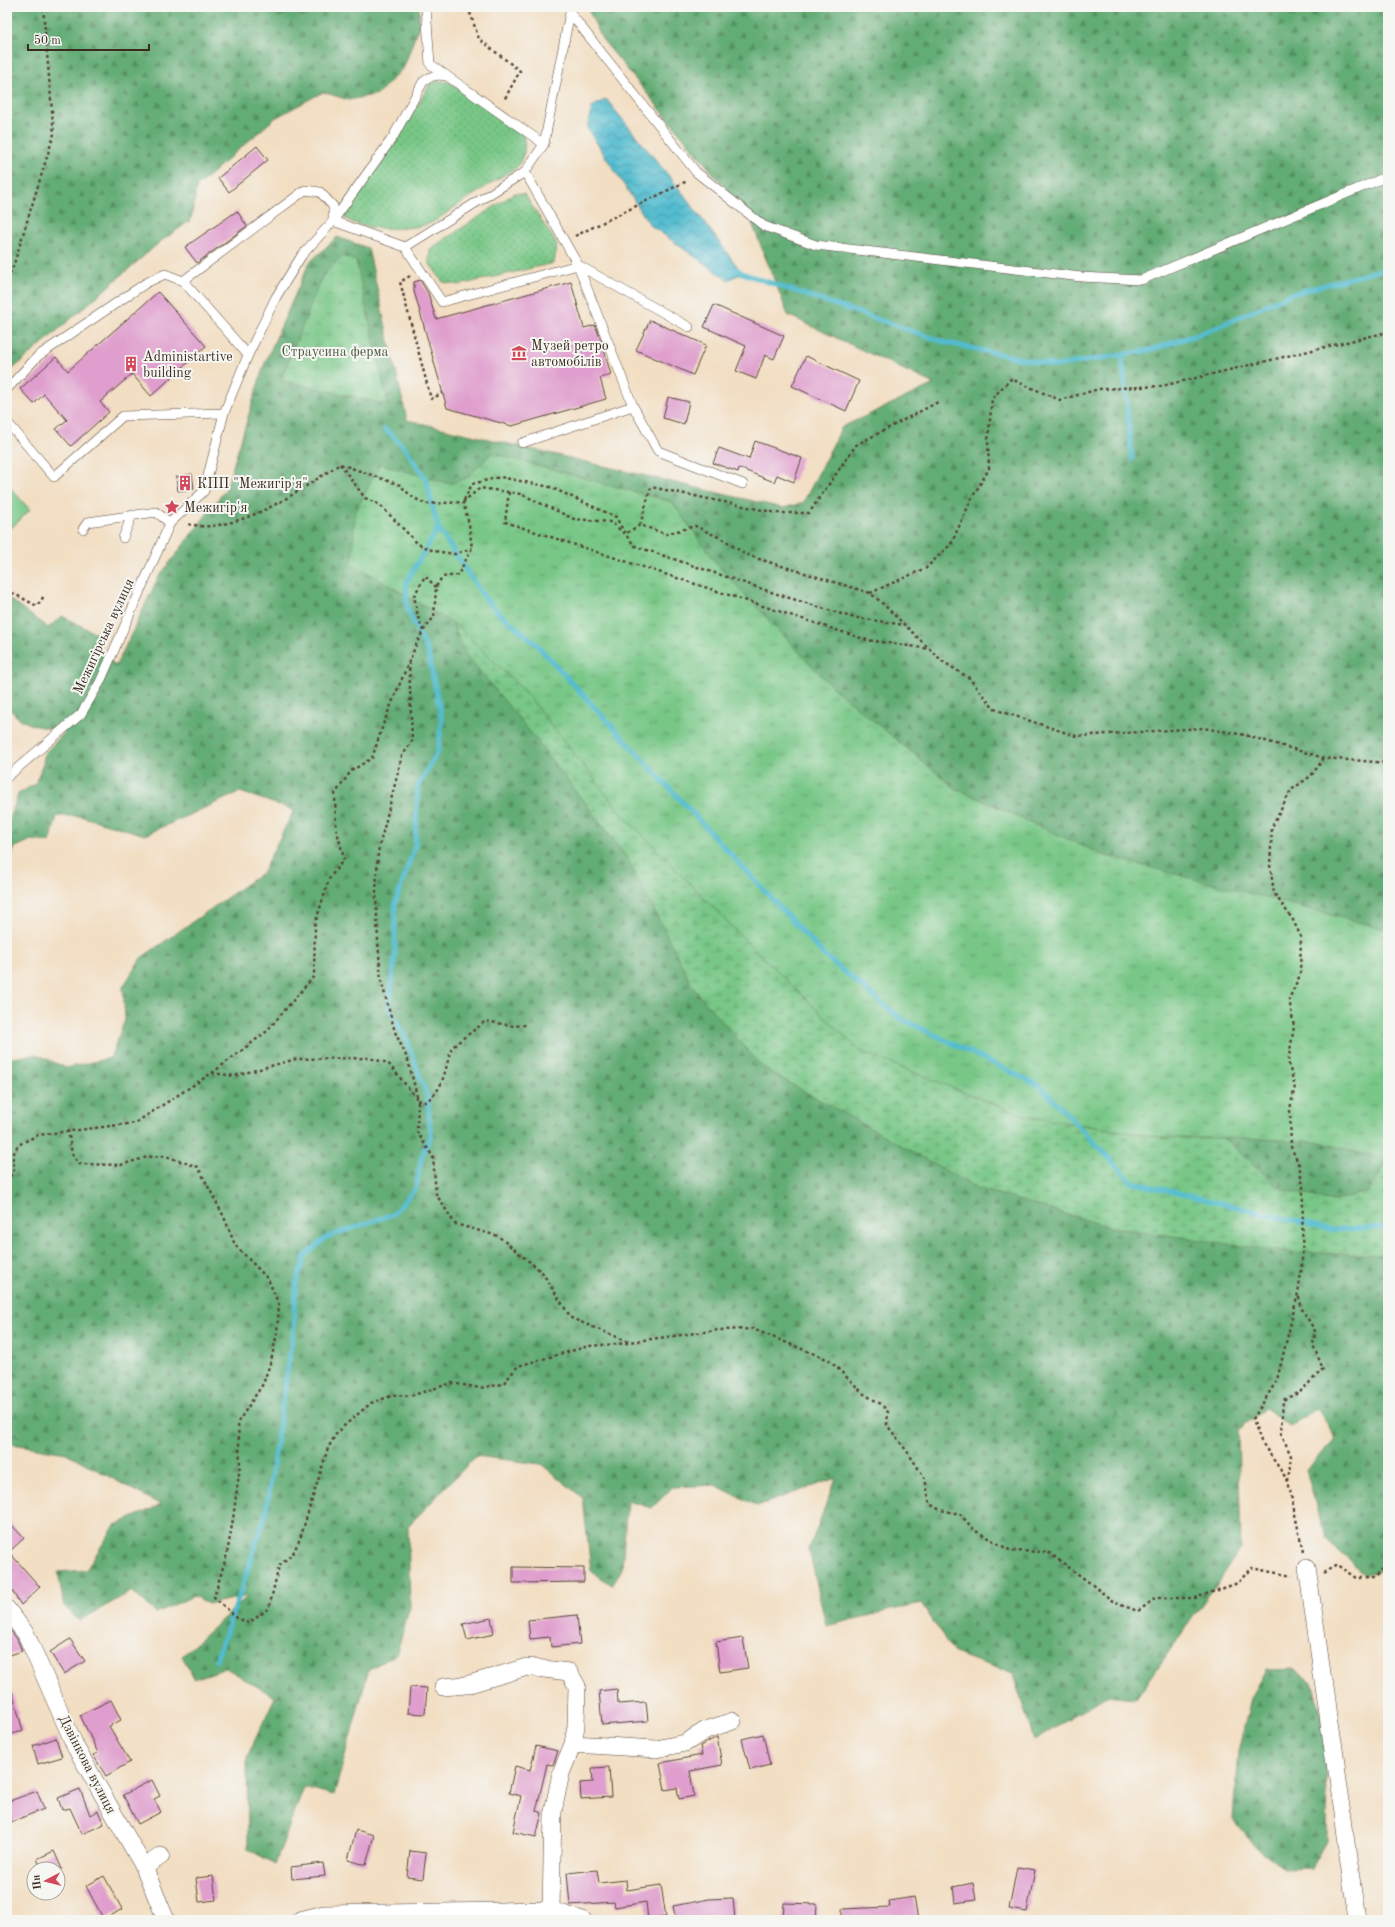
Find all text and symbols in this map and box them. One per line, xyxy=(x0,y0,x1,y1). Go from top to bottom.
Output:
scale bar xyxy=(28,26,149,52)
text: 50 m xyxy=(34,34,61,47)
place label: Музей ретро автомобілів xyxy=(531,339,609,369)
museum icon: Музей ретро автомобілів xyxy=(510,344,528,362)
park label: Страусина ферма xyxy=(281,345,389,360)
place label: Administartive building xyxy=(143,350,233,380)
building icon: Administartive building xyxy=(122,355,140,373)
building icon: КПП "Межигір'я" xyxy=(176,474,194,492)
place label: КПП "Межигір'я" xyxy=(197,477,308,491)
place icon: Межигір'я xyxy=(163,498,181,516)
place label: Межигір'я xyxy=(184,501,248,515)
street label: Межигірська вулиця xyxy=(71,577,137,696)
street label: Дзвінкова вулиця xyxy=(56,1713,118,1816)
north arrow xyxy=(26,1861,66,1901)
text: Пн xyxy=(31,1874,44,1890)

